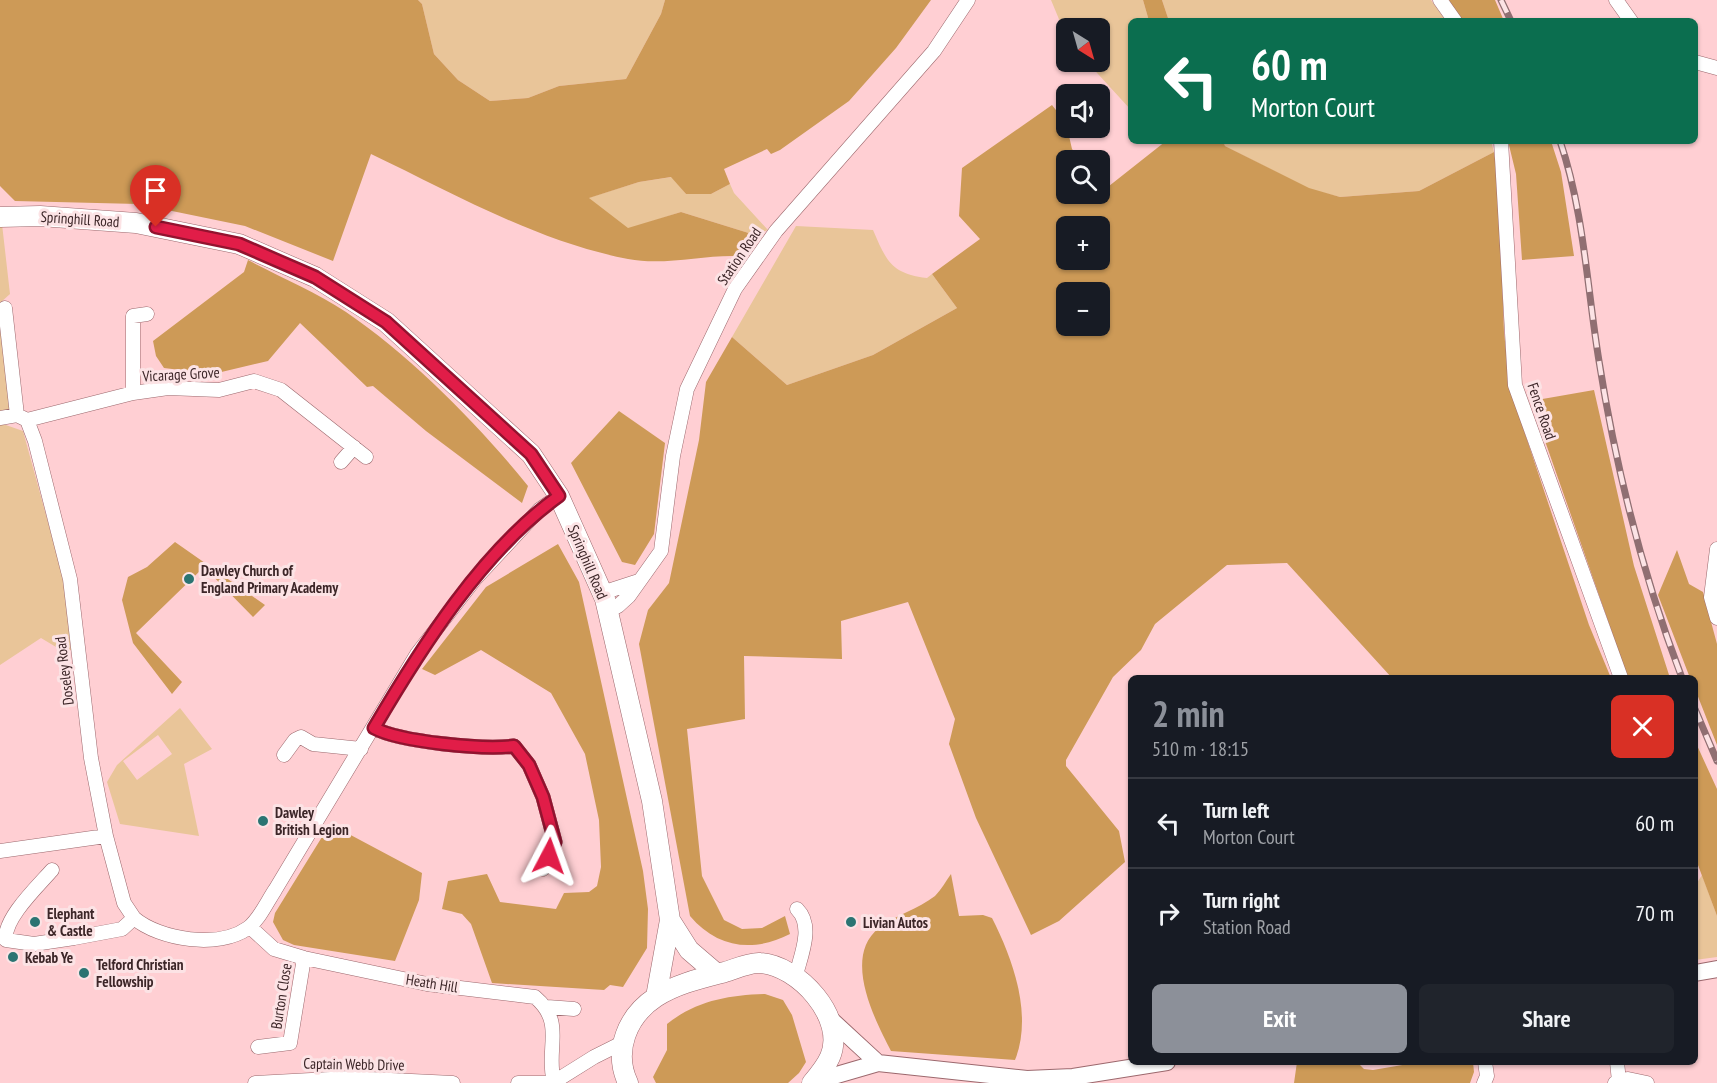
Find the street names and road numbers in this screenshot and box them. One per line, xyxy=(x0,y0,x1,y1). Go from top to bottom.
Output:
street label: Springhill Road xyxy=(40,207,120,231)
street label: Station Road xyxy=(713,223,765,289)
street label: Vicarage Grove xyxy=(141,362,220,386)
street label: Fence Road xyxy=(1523,380,1561,442)
street label: Springhill Road xyxy=(564,522,612,602)
street label: Doseley Road xyxy=(50,636,78,706)
street label: Burton Close xyxy=(266,962,296,1030)
street label: Heath Hill xyxy=(405,970,460,997)
street label: Captain Webb Drive xyxy=(303,1054,405,1074)

